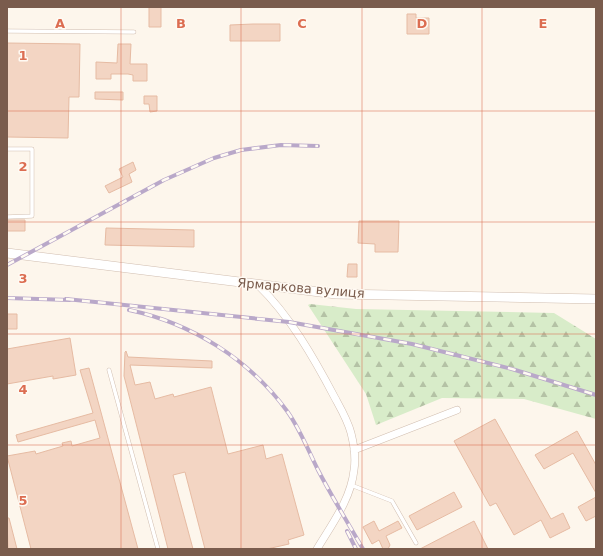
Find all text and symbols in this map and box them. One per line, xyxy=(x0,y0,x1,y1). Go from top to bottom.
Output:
text: A xyxy=(55,16,65,31)
text: B xyxy=(176,16,186,31)
text: C xyxy=(297,16,307,31)
text: D xyxy=(417,16,428,31)
text: E xyxy=(539,16,547,31)
text: 1 xyxy=(18,48,28,63)
text: 2 xyxy=(18,159,28,174)
text: 3 xyxy=(18,271,28,286)
street label: Ярмаркова вулиця xyxy=(237,275,365,301)
text: 4 xyxy=(18,382,28,397)
text: 5 xyxy=(18,493,28,508)

